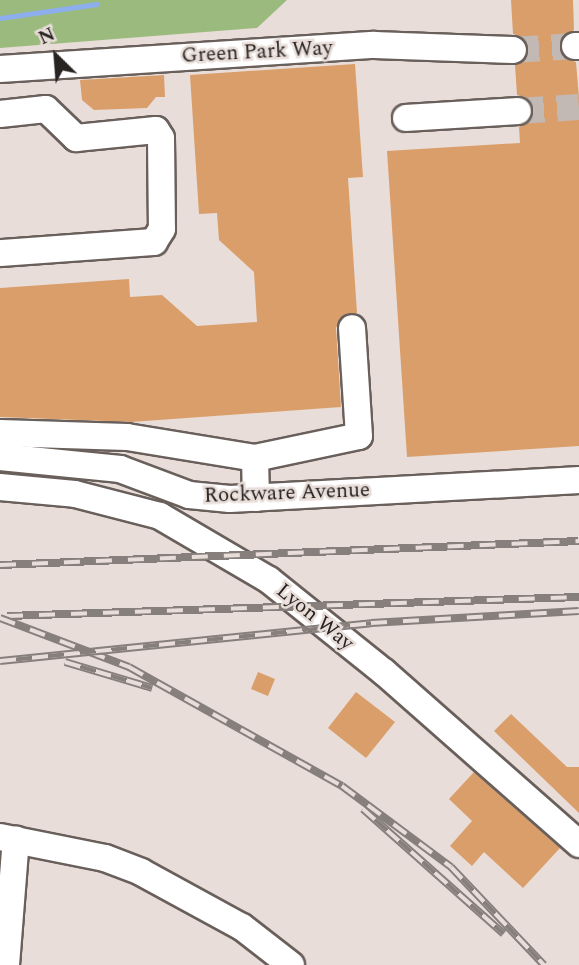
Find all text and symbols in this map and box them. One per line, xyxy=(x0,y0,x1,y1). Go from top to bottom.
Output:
text: N xyxy=(34,20,60,53)
north arrow xyxy=(21,21,91,91)
street label: Green Park Way xyxy=(181,35,333,69)
street label: Rockware Avenue xyxy=(203,478,371,508)
street label: Lyon Way xyxy=(271,578,359,656)

